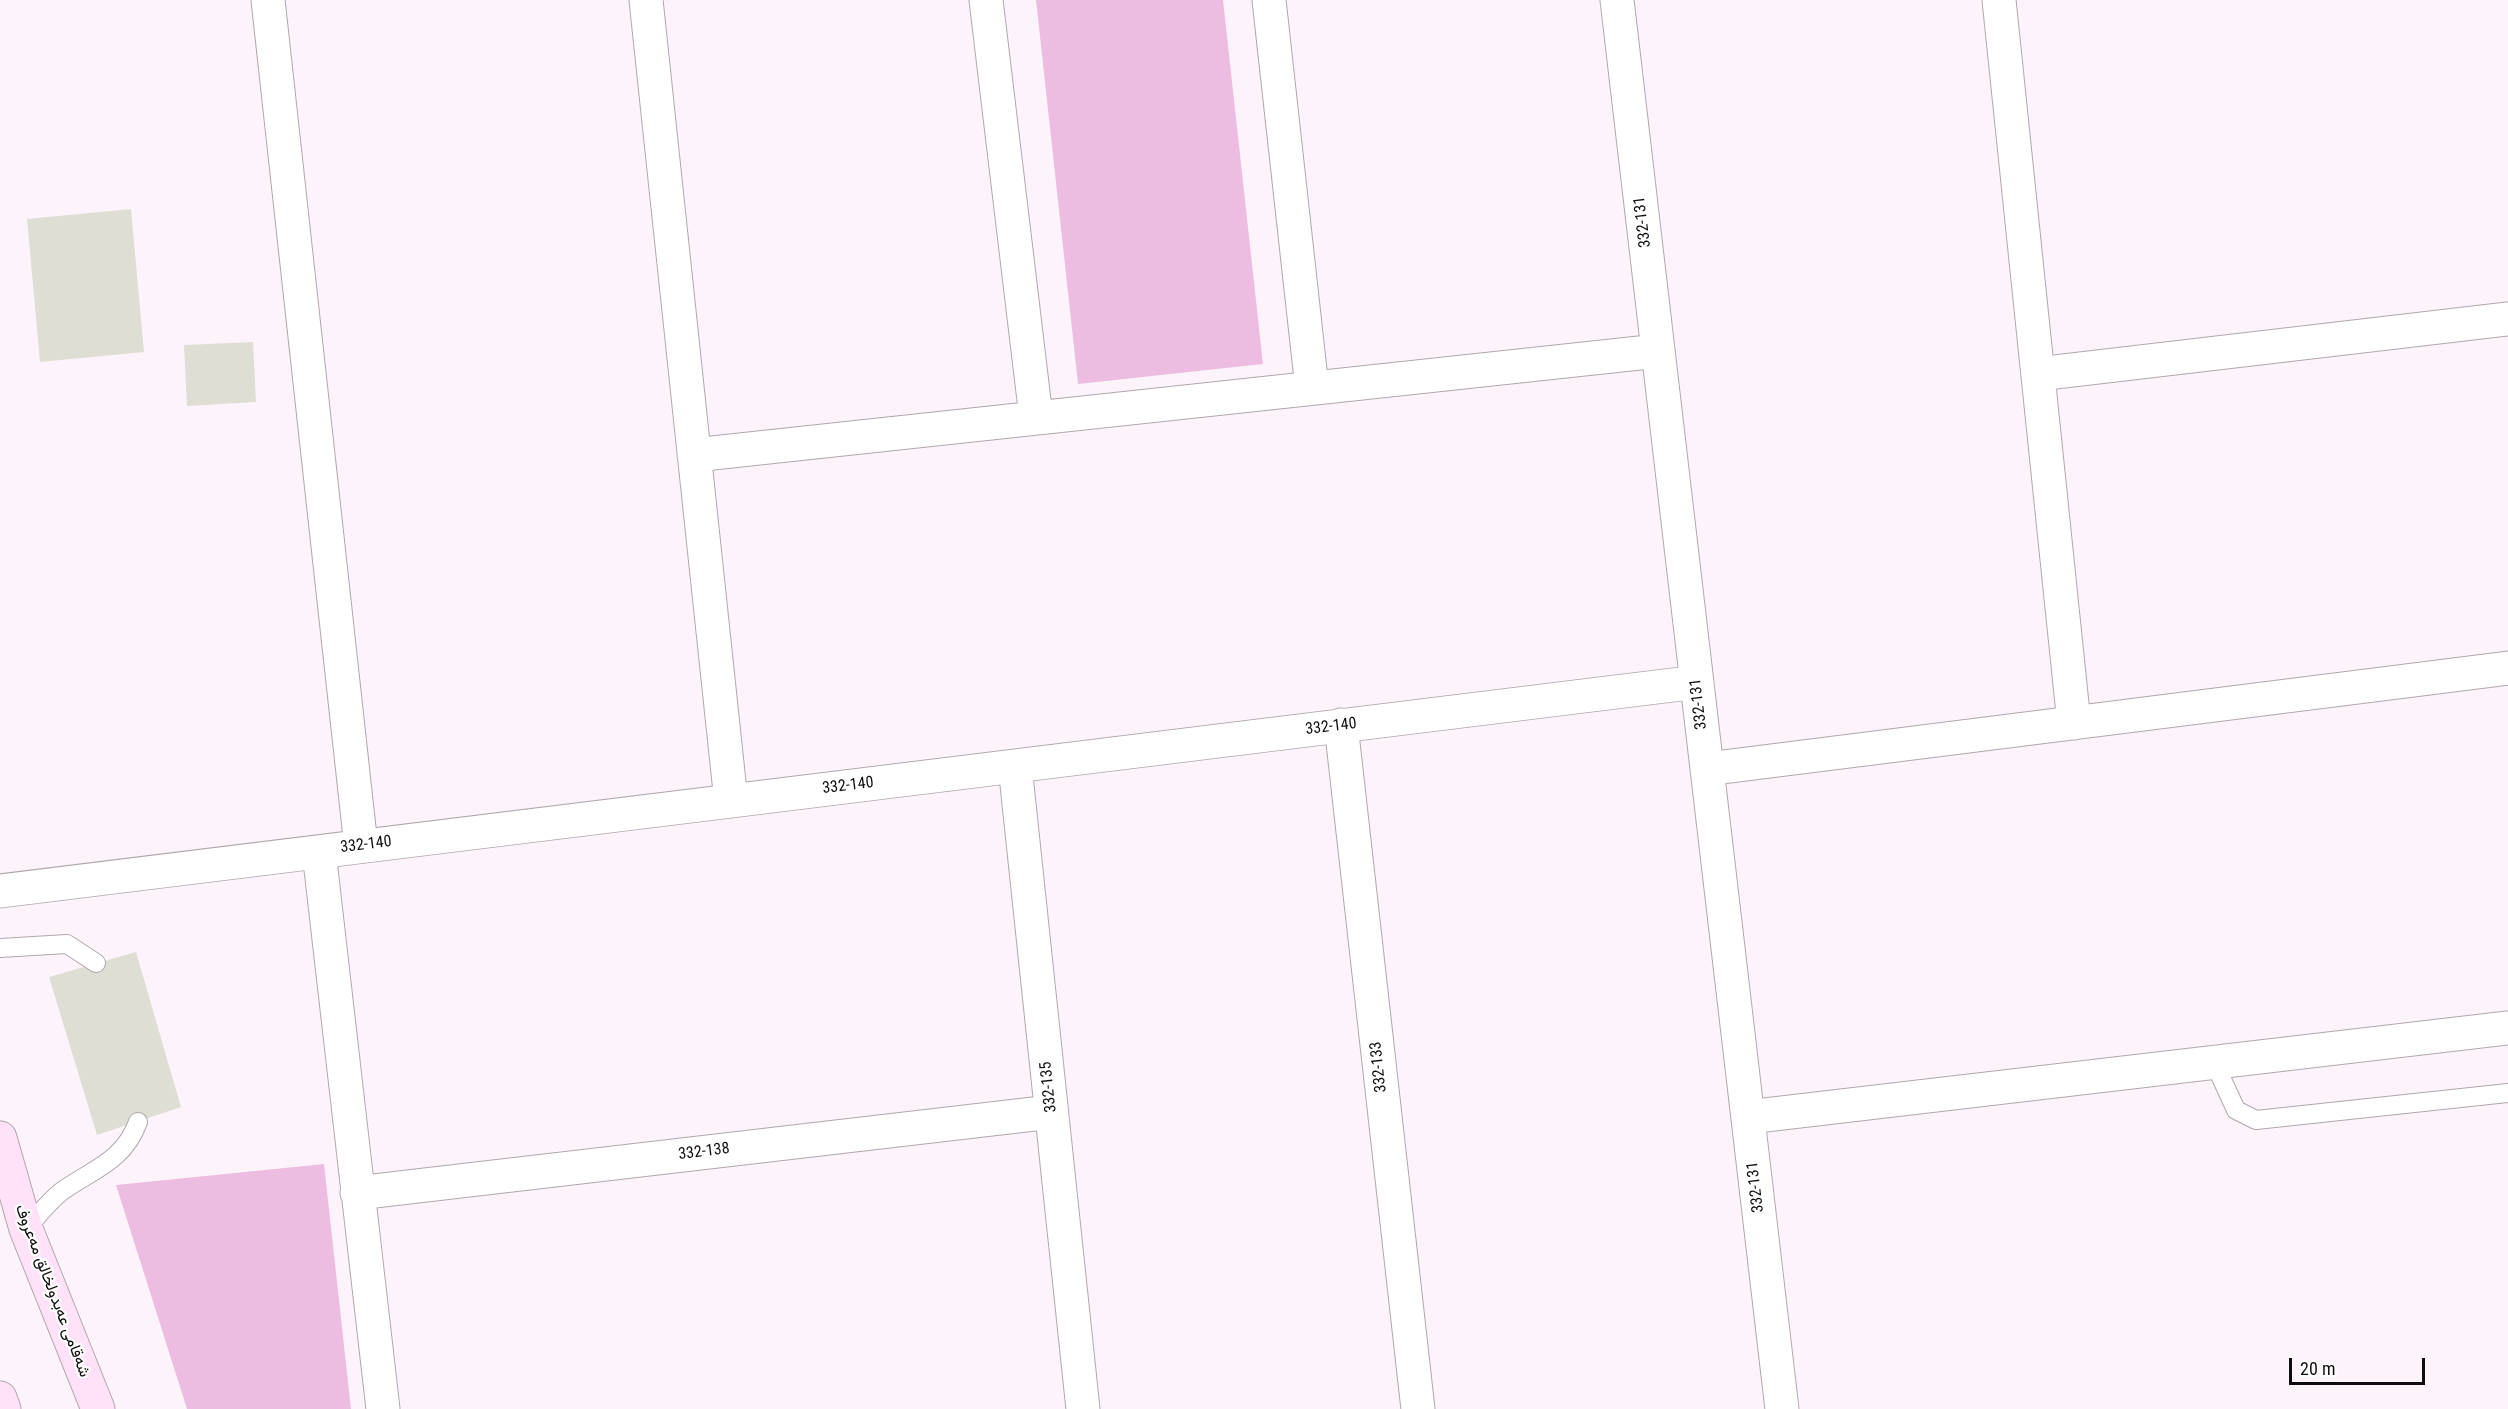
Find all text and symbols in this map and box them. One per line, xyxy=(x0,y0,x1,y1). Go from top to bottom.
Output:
street label: 332-131 xyxy=(1630,195,1656,249)
street label: 332-131 xyxy=(1686,677,1712,731)
street label: 332-140 xyxy=(1304,714,1358,740)
street label: 332-140 xyxy=(821,773,875,799)
street label: 332-140 xyxy=(339,832,393,858)
street label: 332-133 xyxy=(1367,1040,1391,1094)
street label: 332-135 xyxy=(1037,1060,1061,1114)
street label: 332-138 xyxy=(677,1139,731,1165)
street label: 332-131 xyxy=(1743,1160,1769,1214)
street label: شەقامی عەبدولخالق مەعروف xyxy=(10,1202,94,1380)
scale bar xyxy=(2292,1346,2428,1384)
text: 20 m xyxy=(2300,1358,2335,1379)

